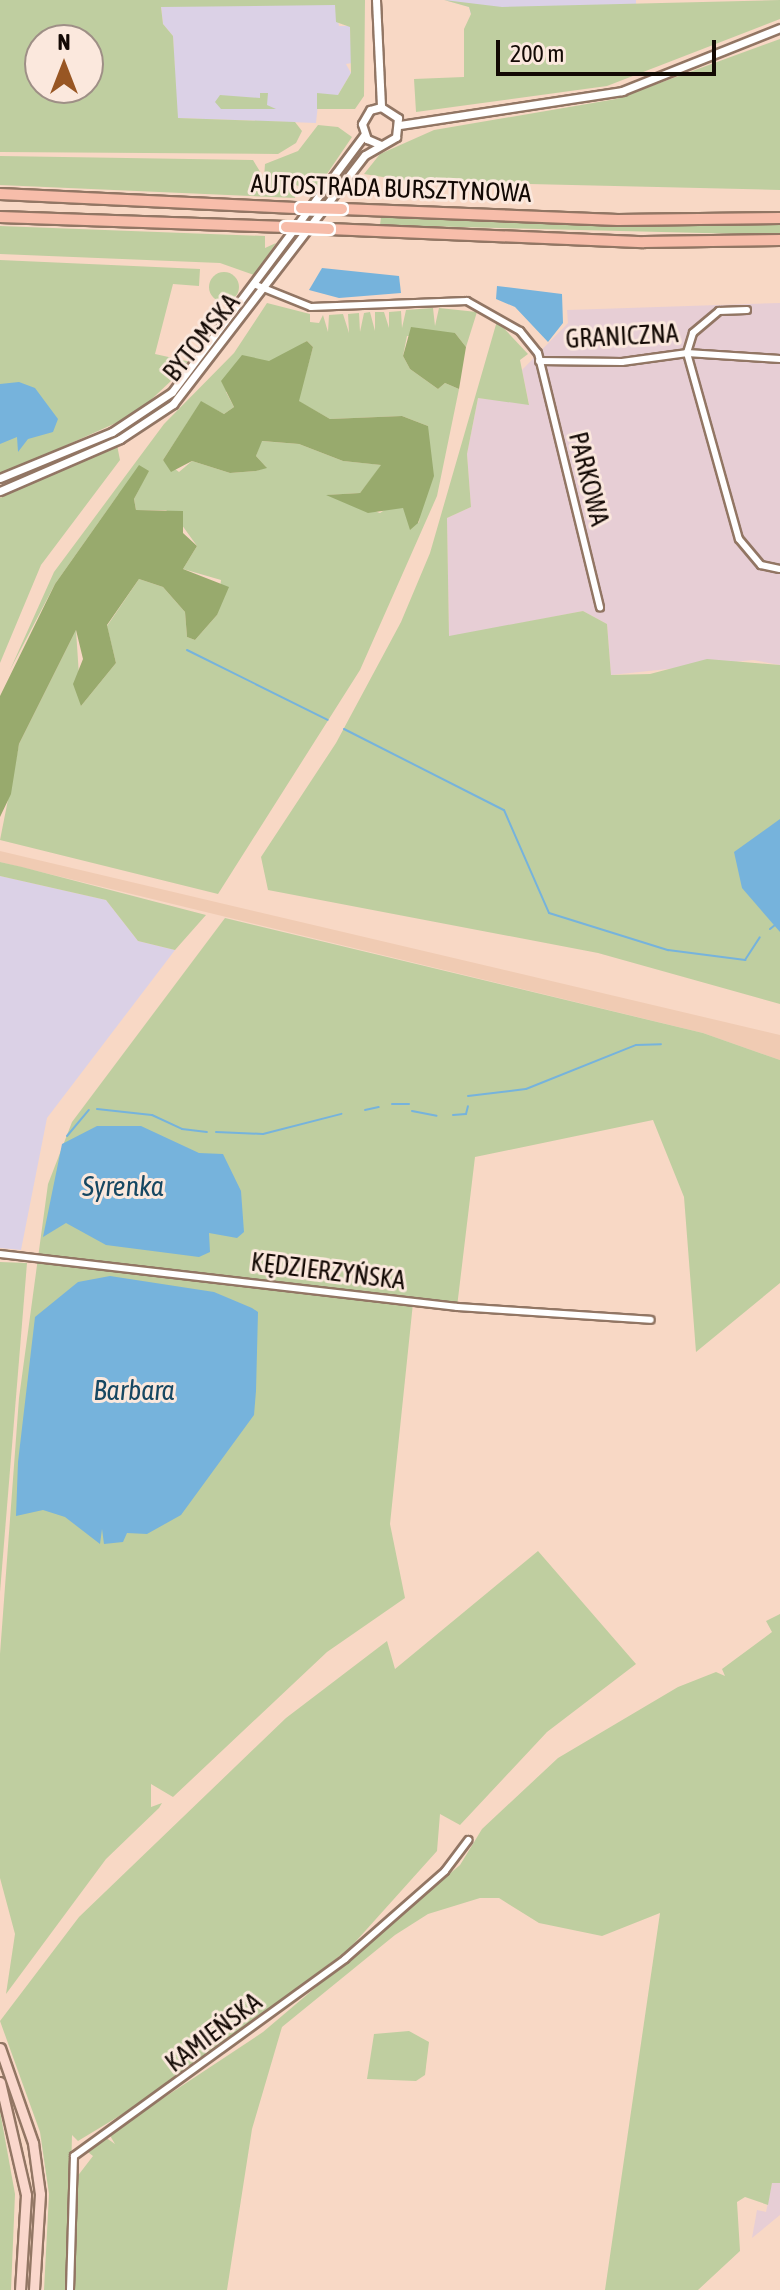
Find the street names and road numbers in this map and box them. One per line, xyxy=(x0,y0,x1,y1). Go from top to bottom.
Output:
street label: AUTOSTRADA BURSZTYNOWA xyxy=(250,169,532,209)
street label: BYTOMSKA xyxy=(157,288,247,388)
street label: GRANICZNA xyxy=(565,318,679,356)
street label: PARKOWA xyxy=(561,429,615,529)
street label: KĘDZIERZYŃSKA xyxy=(249,1247,407,1297)
street label: KAMIEŃSKA xyxy=(160,1987,268,2079)

